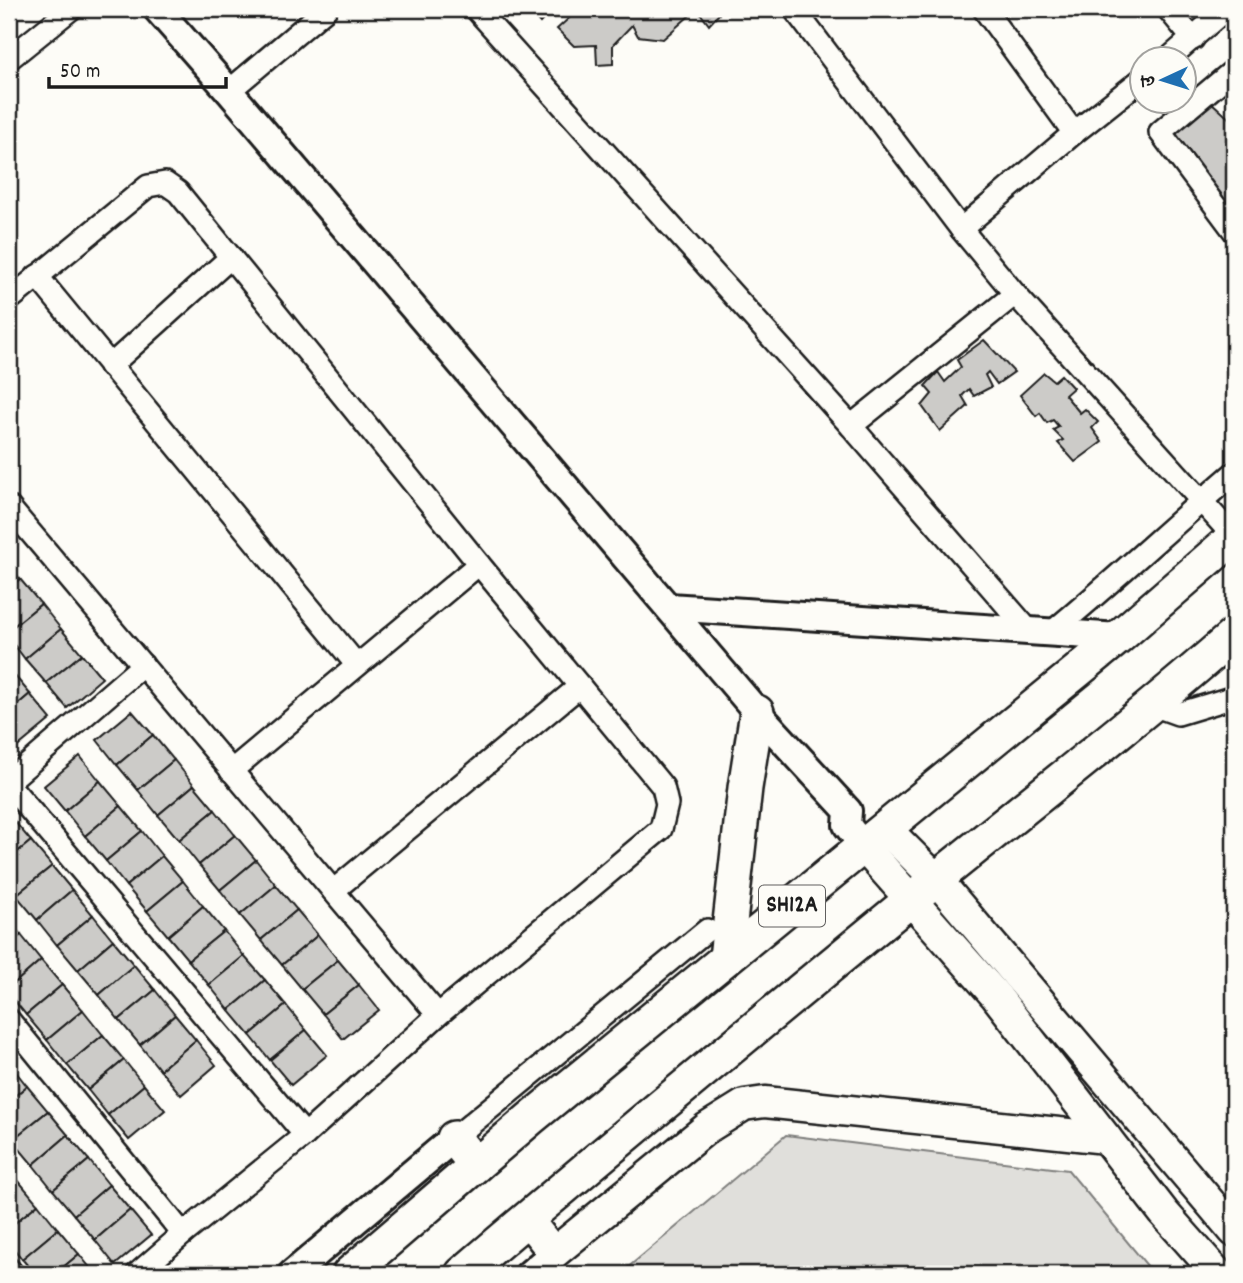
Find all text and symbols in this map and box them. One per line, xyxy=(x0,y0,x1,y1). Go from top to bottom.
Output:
scale bar xyxy=(49,46,226,90)
north arrow xyxy=(1128,46,1198,116)
text: 50 m xyxy=(60,58,100,88)
text: उ xyxy=(1136,73,1163,88)
road number: SH12A xyxy=(759,885,825,926)

